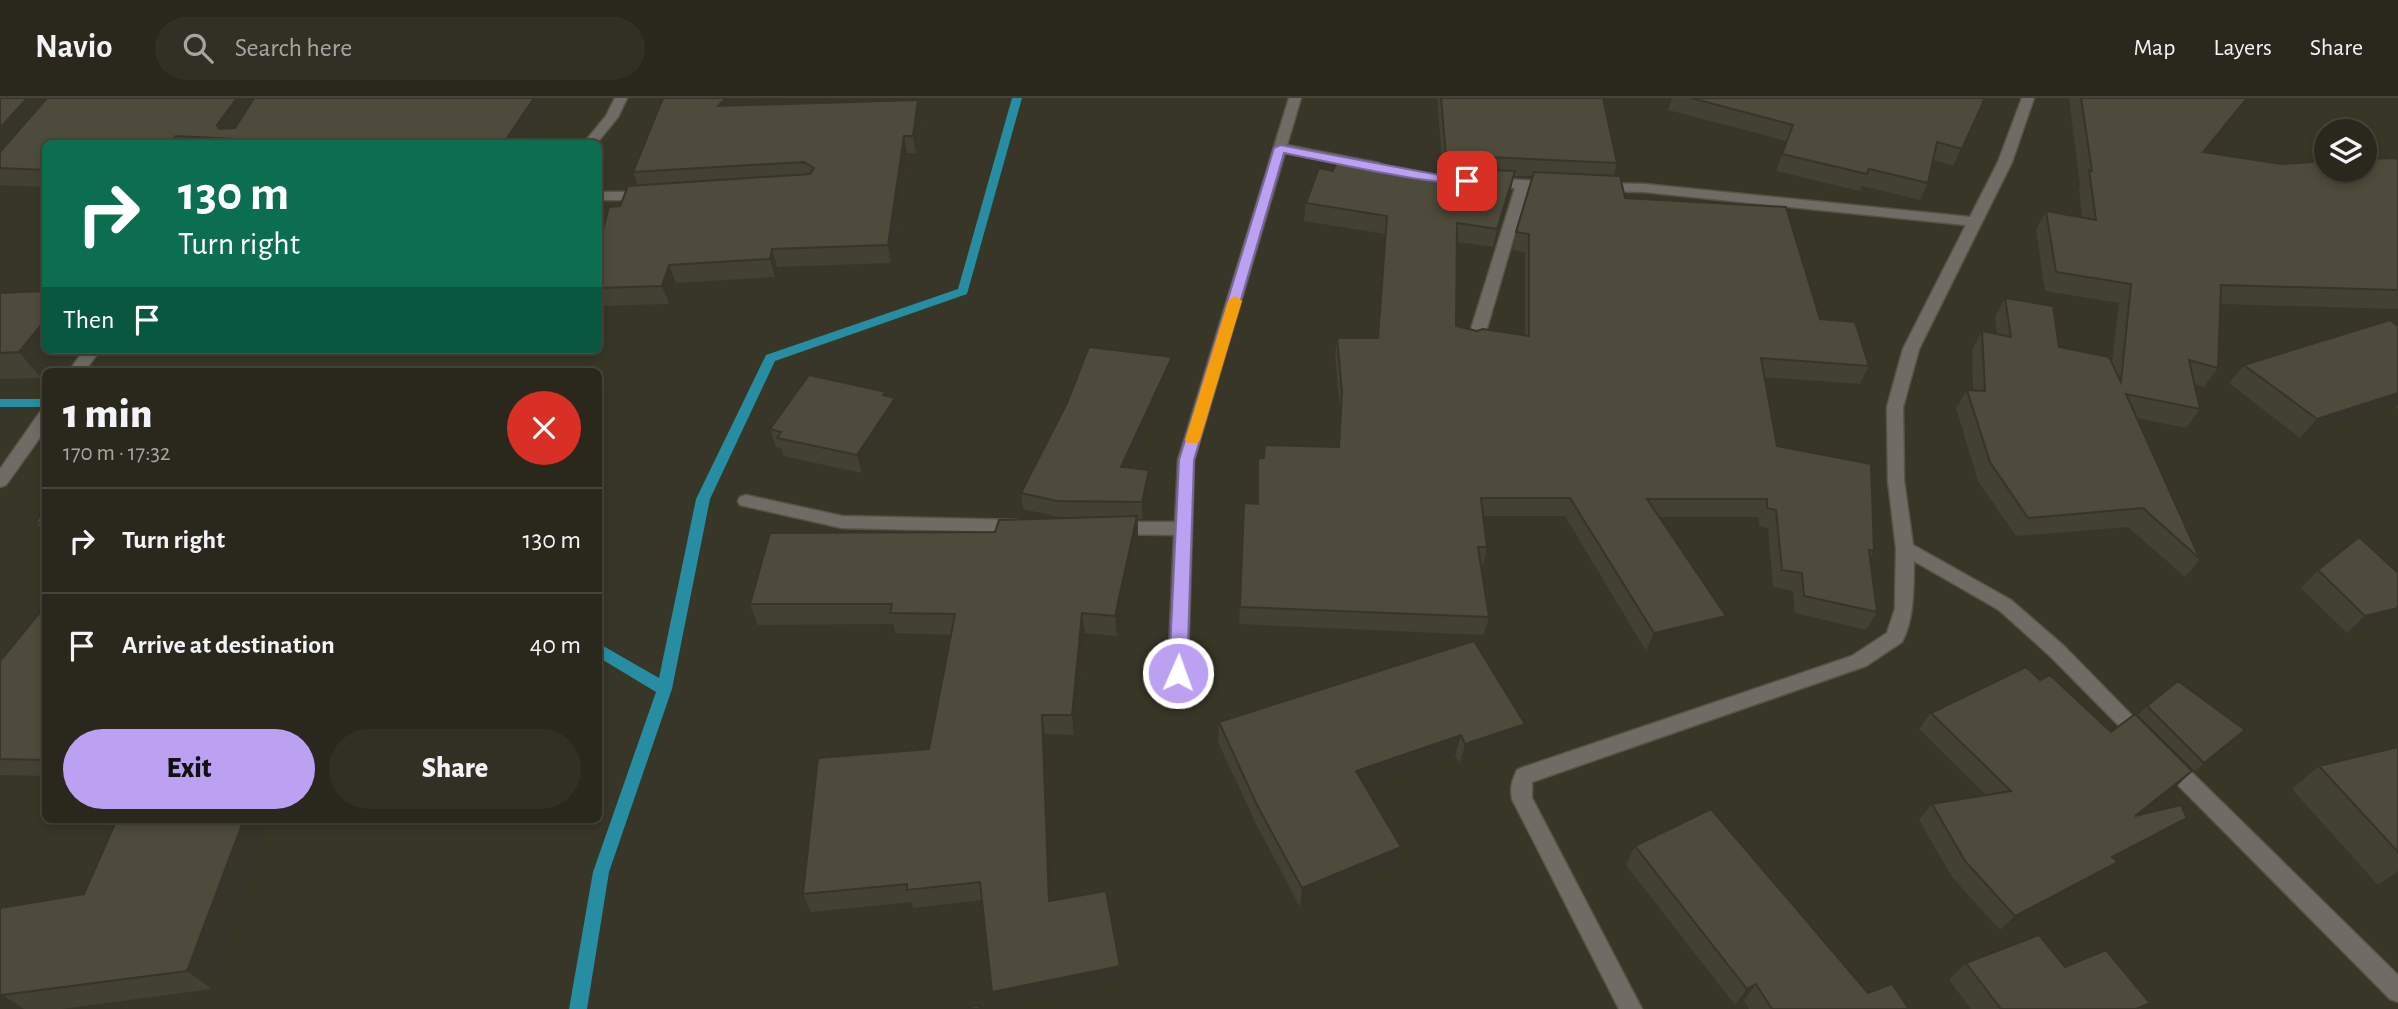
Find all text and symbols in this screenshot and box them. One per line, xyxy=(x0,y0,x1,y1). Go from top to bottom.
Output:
search box xyxy=(155,17,645,80)
icon: search xyxy=(179,29,217,67)
text: Navio xyxy=(35,31,113,64)
text: Search here xyxy=(235,35,352,61)
text: Map xyxy=(2133,36,2175,60)
text: Layers xyxy=(2213,36,2272,60)
text: Share xyxy=(2310,36,2363,60)
map controls xyxy=(2314,119,2377,182)
button: layers xyxy=(2314,119,2377,182)
pin xyxy=(1437,151,1497,211)
icon: arrive xyxy=(1448,162,1486,200)
icon: right xyxy=(63,168,154,259)
text: 130 m xyxy=(178,170,289,219)
text: Turn right xyxy=(178,228,300,260)
icon: arrive xyxy=(128,301,166,339)
text: Then xyxy=(63,307,114,333)
button: close xyxy=(507,391,581,465)
text: 1 min xyxy=(63,393,152,435)
text: 170 m · 17:32 xyxy=(63,442,170,465)
icon: right xyxy=(63,522,101,560)
text: Turn right xyxy=(122,527,225,553)
text: 130 m xyxy=(523,527,581,553)
icon: arrive xyxy=(63,627,101,665)
text: Arrive at destination xyxy=(122,632,335,658)
text: 40 m xyxy=(530,632,581,658)
position arrow xyxy=(1141,636,1215,710)
button: Exit xyxy=(63,729,315,809)
button: Share xyxy=(329,729,581,809)

